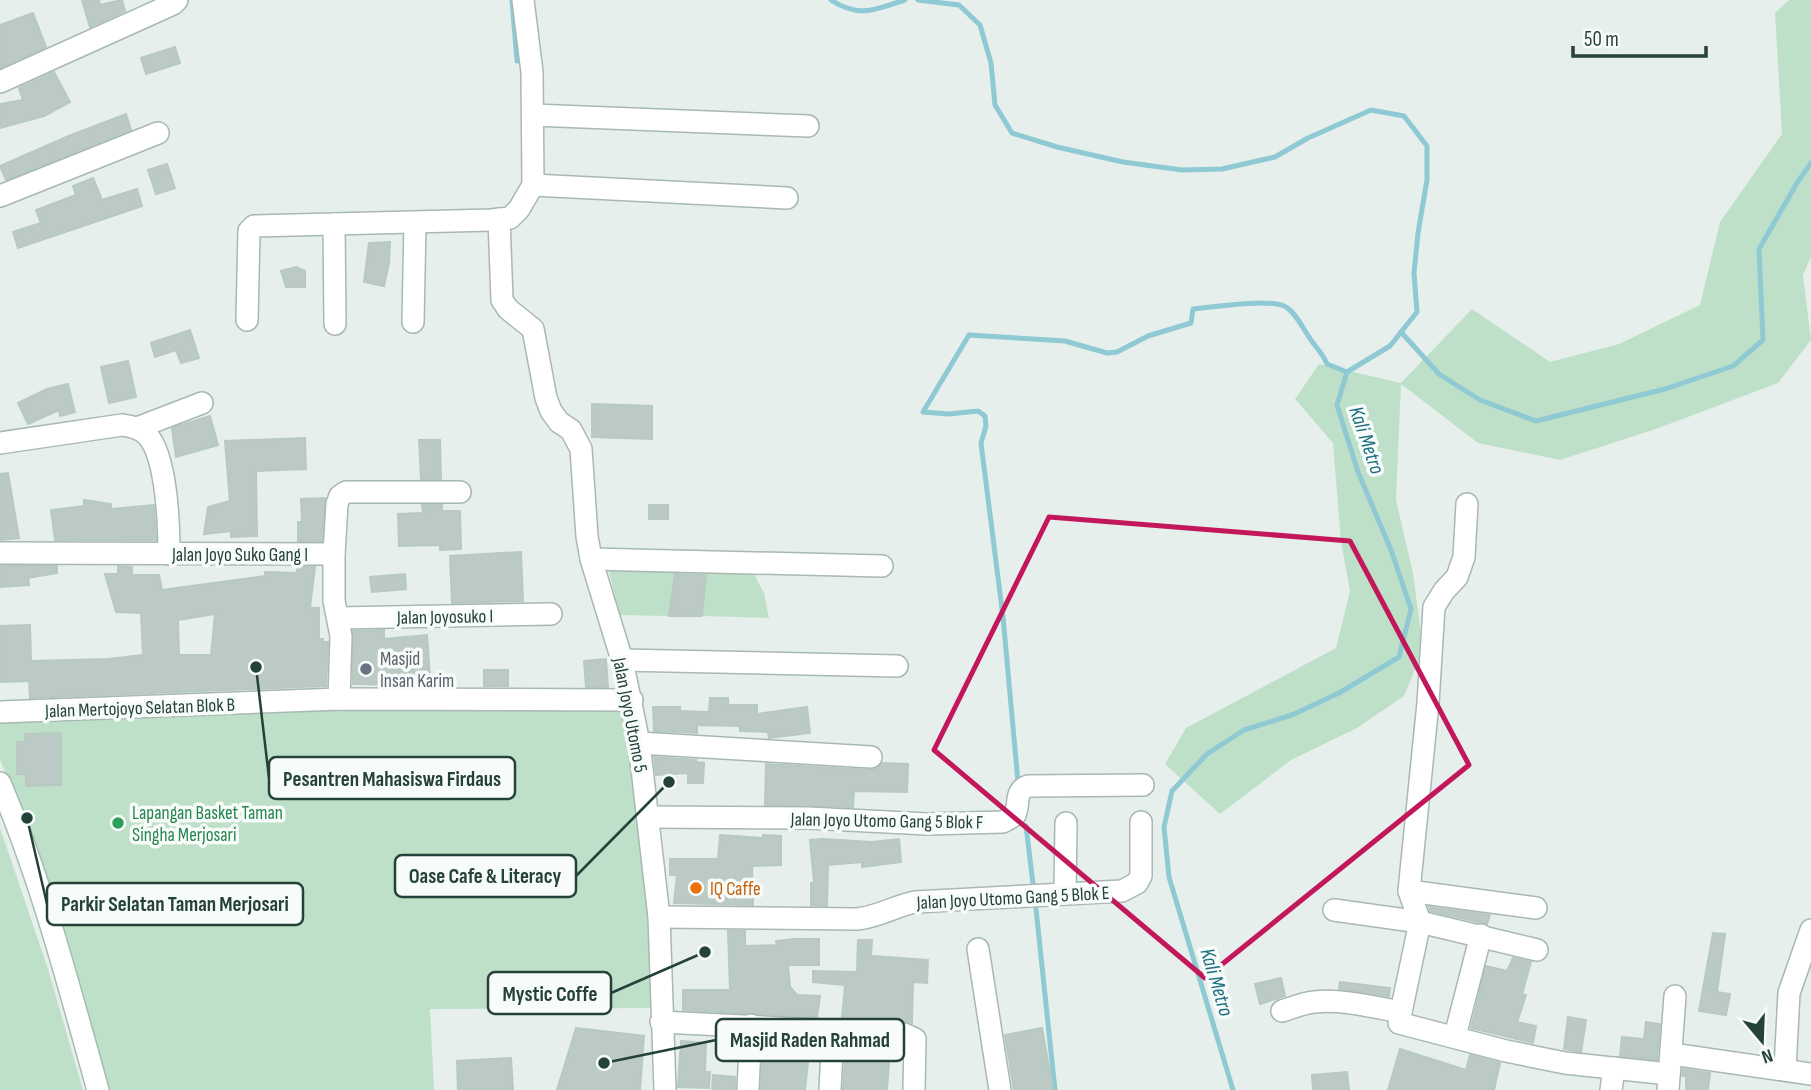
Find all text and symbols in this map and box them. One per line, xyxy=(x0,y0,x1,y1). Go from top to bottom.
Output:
scale bar xyxy=(1573,14,1706,58)
text: 50 m xyxy=(1584,27,1619,52)
water label: Kali Metro xyxy=(1343,403,1390,478)
street label: Jalan Joyo Suko Gang I xyxy=(171,544,308,567)
street label: Jalan Joyosuko I xyxy=(396,605,493,630)
place label: Masjid Insan Karim xyxy=(380,648,454,693)
street label: Jalan Joyo Utomo 5 xyxy=(607,655,652,775)
marker: Masjid Insan Karim xyxy=(358,661,374,677)
street label: Jalan Mertojoyo Selatan Blok B xyxy=(44,694,235,723)
callout: Pesantren Mahasiswa Firdaus xyxy=(269,757,515,799)
text: Pesantren Mahasiswa Firdaus xyxy=(283,767,501,792)
place label: Lapangan Basket Taman Singha Merjosari xyxy=(132,802,283,847)
street label: Jalan Joyo Utomo Gang 5 Blok F xyxy=(789,808,984,835)
marker: Lapangan Basket Taman Singha Merjosari xyxy=(110,815,126,831)
callout: Oase Cafe & Literacy xyxy=(395,855,576,897)
text: Oase Cafe & Literacy xyxy=(409,864,561,889)
place label: IQ Caffe xyxy=(710,878,761,901)
marker: IQ Caffe xyxy=(688,880,704,896)
street label: Jalan Joyo Utomo Gang 5 Blok E xyxy=(915,882,1110,915)
callout: Parkir Selatan Taman Merjosari xyxy=(47,883,303,925)
text: Parkir Selatan Taman Merjosari xyxy=(61,892,289,917)
water label: Kali Metro xyxy=(1194,945,1239,1020)
callout: Mystic Coffe xyxy=(488,972,611,1014)
text: Mystic Coffe xyxy=(503,982,597,1007)
north arrow xyxy=(1727,1006,1797,1076)
callout: Masjid Raden Rahmad xyxy=(716,1019,904,1061)
text: Masjid Raden Rahmad xyxy=(730,1028,890,1053)
text: N xyxy=(1759,1043,1776,1068)

